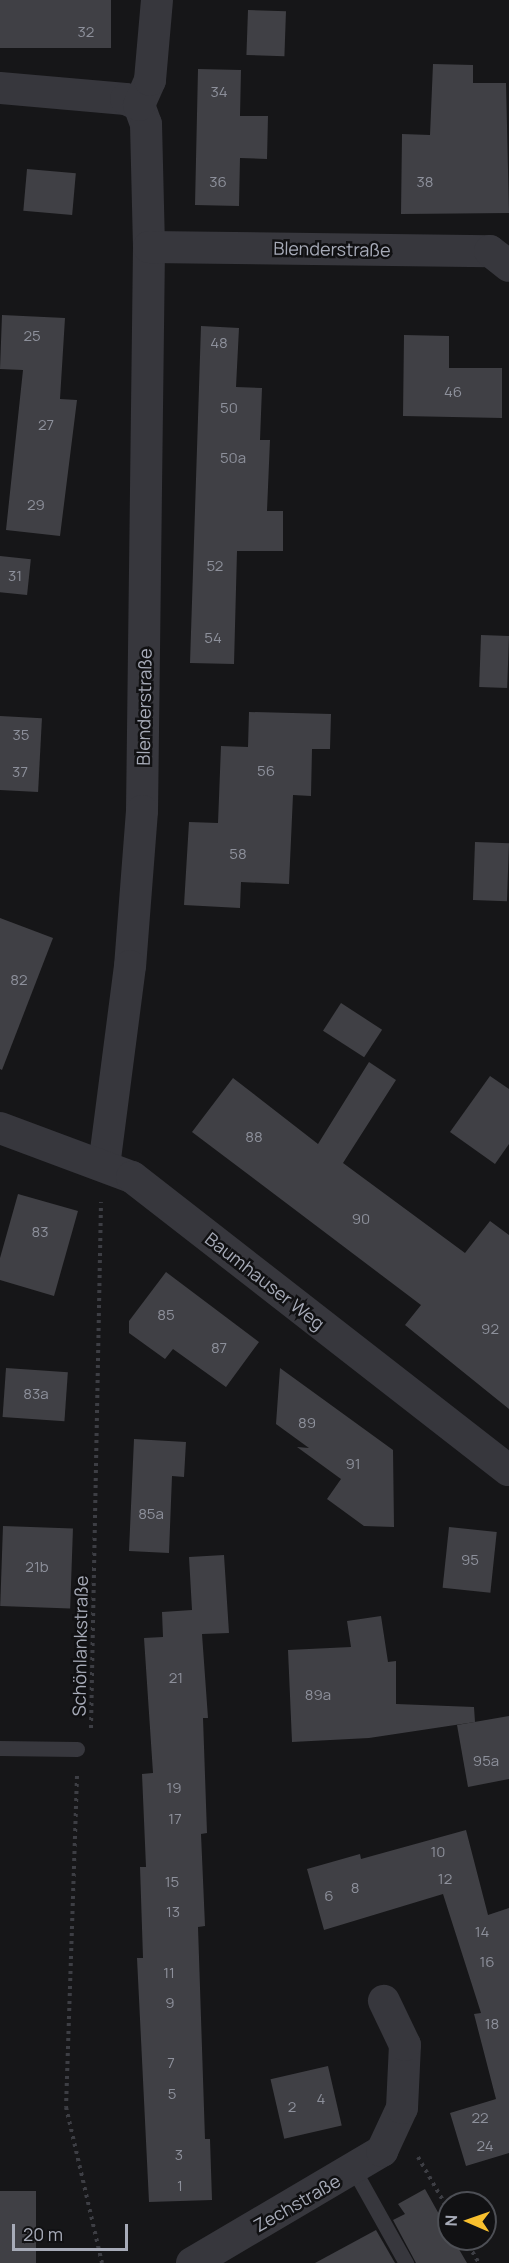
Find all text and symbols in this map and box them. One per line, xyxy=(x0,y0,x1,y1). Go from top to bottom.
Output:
house number: 32 xyxy=(78,23,94,41)
house number: 34 xyxy=(210,83,228,101)
house number: 36 xyxy=(209,173,227,191)
house number: 38 xyxy=(416,173,434,191)
street label: Blenderstraße xyxy=(273,237,391,261)
house number: 25 xyxy=(23,327,41,345)
house number: 48 xyxy=(210,334,228,352)
house number: 46 xyxy=(444,383,462,401)
house number: 50 xyxy=(220,399,238,417)
house number: 27 xyxy=(38,416,54,434)
house number: 50a xyxy=(220,449,246,467)
house number: 29 xyxy=(27,496,45,514)
house number: 52 xyxy=(207,557,223,575)
house number: 31 xyxy=(8,567,22,585)
house number: 54 xyxy=(204,629,222,647)
street label: Blenderstraße xyxy=(132,648,156,766)
house number: 35 xyxy=(13,726,29,744)
house number: 56 xyxy=(257,762,275,780)
house number: 37 xyxy=(12,763,28,781)
house number: 58 xyxy=(229,845,247,863)
house number: 82 xyxy=(10,971,28,989)
house number: 88 xyxy=(245,1128,263,1146)
house number: 90 xyxy=(352,1210,370,1228)
house number: 83 xyxy=(31,1223,49,1241)
street label: Baumhauser Weg xyxy=(201,1228,329,1334)
house number: 85 xyxy=(157,1306,175,1324)
house number: 92 xyxy=(481,1320,499,1338)
house number: 87 xyxy=(211,1339,227,1357)
house number: 83a xyxy=(23,1385,49,1403)
house number: 89 xyxy=(298,1414,316,1432)
house number: 91 xyxy=(345,1455,361,1473)
house number: 85a xyxy=(138,1505,164,1523)
house number: 95 xyxy=(461,1551,479,1569)
house number: 21b xyxy=(25,1558,49,1576)
street label: Schönlankstraße xyxy=(68,1575,92,1717)
house number: 21 xyxy=(169,1669,183,1687)
house number: 89a xyxy=(305,1686,331,1704)
house number: 95a xyxy=(473,1752,499,1770)
house number: 19 xyxy=(166,1779,182,1797)
house number: 17 xyxy=(168,1810,182,1828)
house number: 10 xyxy=(431,1843,445,1861)
house number: 12 xyxy=(438,1870,452,1888)
house number: 15 xyxy=(165,1873,179,1891)
house number: 8 xyxy=(351,1879,359,1897)
house number: 6 xyxy=(324,1887,334,1905)
house number: 13 xyxy=(166,1903,180,1921)
house number: 14 xyxy=(475,1923,489,1941)
house number: 16 xyxy=(479,1953,495,1971)
house number: 11 xyxy=(163,1964,175,1982)
house number: 9 xyxy=(165,1994,175,2012)
house number: 18 xyxy=(485,2015,499,2033)
house number: 7 xyxy=(167,2054,175,2072)
house number: 5 xyxy=(168,2085,176,2103)
house number: 4 xyxy=(317,2090,325,2108)
house number: 2 xyxy=(288,2098,296,2116)
house number: 22 xyxy=(471,2109,489,2127)
house number: 24 xyxy=(476,2137,494,2155)
house number: 3 xyxy=(175,2146,183,2164)
street label: Zechstraße xyxy=(250,2170,344,2236)
house number: 1 xyxy=(177,2177,183,2195)
north arrow xyxy=(437,2191,497,2251)
scale bar xyxy=(15,2212,130,2250)
text: N xyxy=(440,2214,462,2227)
text: 20 m xyxy=(23,2222,63,2246)

